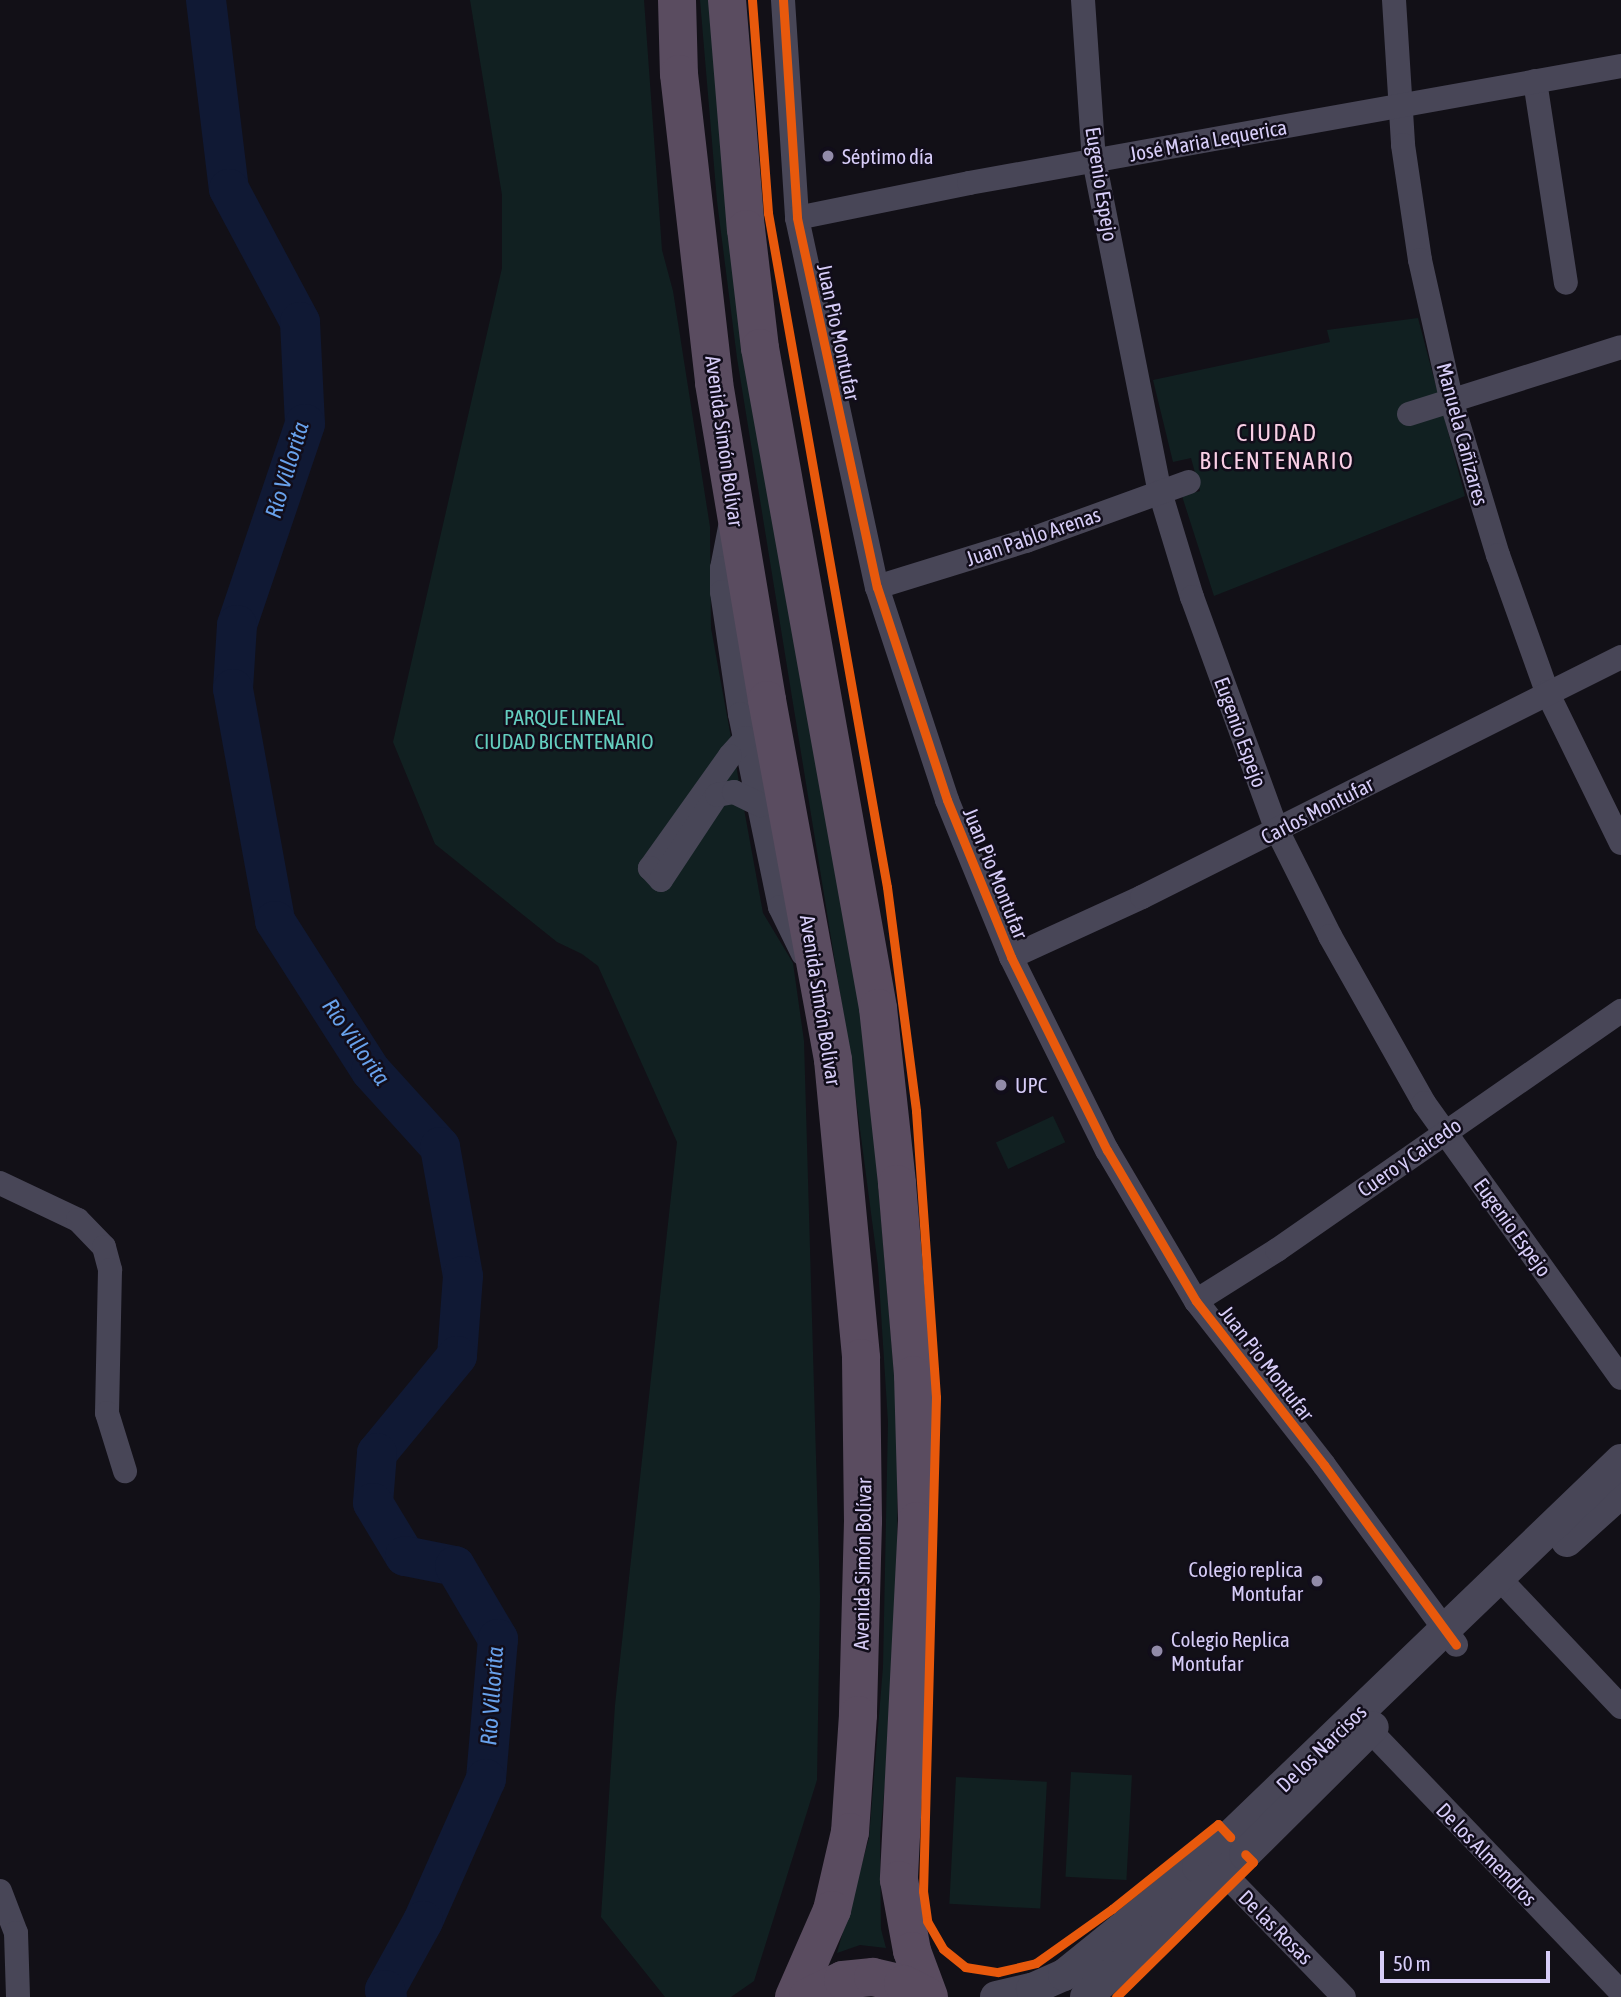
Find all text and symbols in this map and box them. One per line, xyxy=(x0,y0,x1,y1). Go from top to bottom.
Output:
street label: José Maria Lequerica xyxy=(1127,114,1289,166)
street label: Eugenio Espejo xyxy=(1081,125,1123,243)
place label: Séptimo día xyxy=(842,143,934,169)
marker: Séptimo día xyxy=(820,148,836,164)
street label: Juan Pio Montufar xyxy=(812,261,866,403)
street label: Avenida Simón Bolívar xyxy=(701,354,749,528)
street label: Manuela Cañizares xyxy=(1432,360,1494,508)
water label: Río Villorita xyxy=(259,419,315,521)
district label: CIUDAD BICENTENARIO xyxy=(1201,419,1353,475)
street label: Juan Pablo Arenas xyxy=(962,501,1104,571)
street label: Eugenio Espejo xyxy=(1209,673,1273,791)
park label: PARQUE LINEAL CIUDAD BICENTENARIO xyxy=(475,704,653,754)
street label: Carlos Montufar xyxy=(1256,771,1378,849)
street label: Juan Pio Montufar xyxy=(958,804,1034,942)
street label: Avenida Simón Bolívar xyxy=(795,913,847,1087)
water label: Río Villorita xyxy=(316,993,396,1091)
place label: UPC xyxy=(1015,1072,1047,1098)
marker: UPC xyxy=(993,1077,1009,1093)
street label: Cuero y Caicedo xyxy=(1352,1112,1466,1202)
street label: Eugenio Espejo xyxy=(1469,1173,1557,1281)
street label: Juan Pio Montufar xyxy=(1214,1300,1320,1426)
street label: Avenida Simón Bolívar xyxy=(848,1478,876,1650)
place label: Colegio replica Montufar xyxy=(1189,1556,1303,1606)
marker: Colegio replica Montufar xyxy=(1309,1573,1325,1589)
place label: Colegio Replica Montufar xyxy=(1171,1626,1290,1676)
marker: Colegio Replica Montufar xyxy=(1149,1643,1165,1659)
water label: Río Villorita xyxy=(475,1646,509,1746)
street label: De los Narcisos xyxy=(1271,1699,1371,1797)
street label: De los Almendros xyxy=(1431,1797,1543,1911)
street label: De las Rosas xyxy=(1234,1885,1318,1969)
scale bar xyxy=(1383,1938,1553,1982)
text: 50 m xyxy=(1393,1951,1431,1975)

